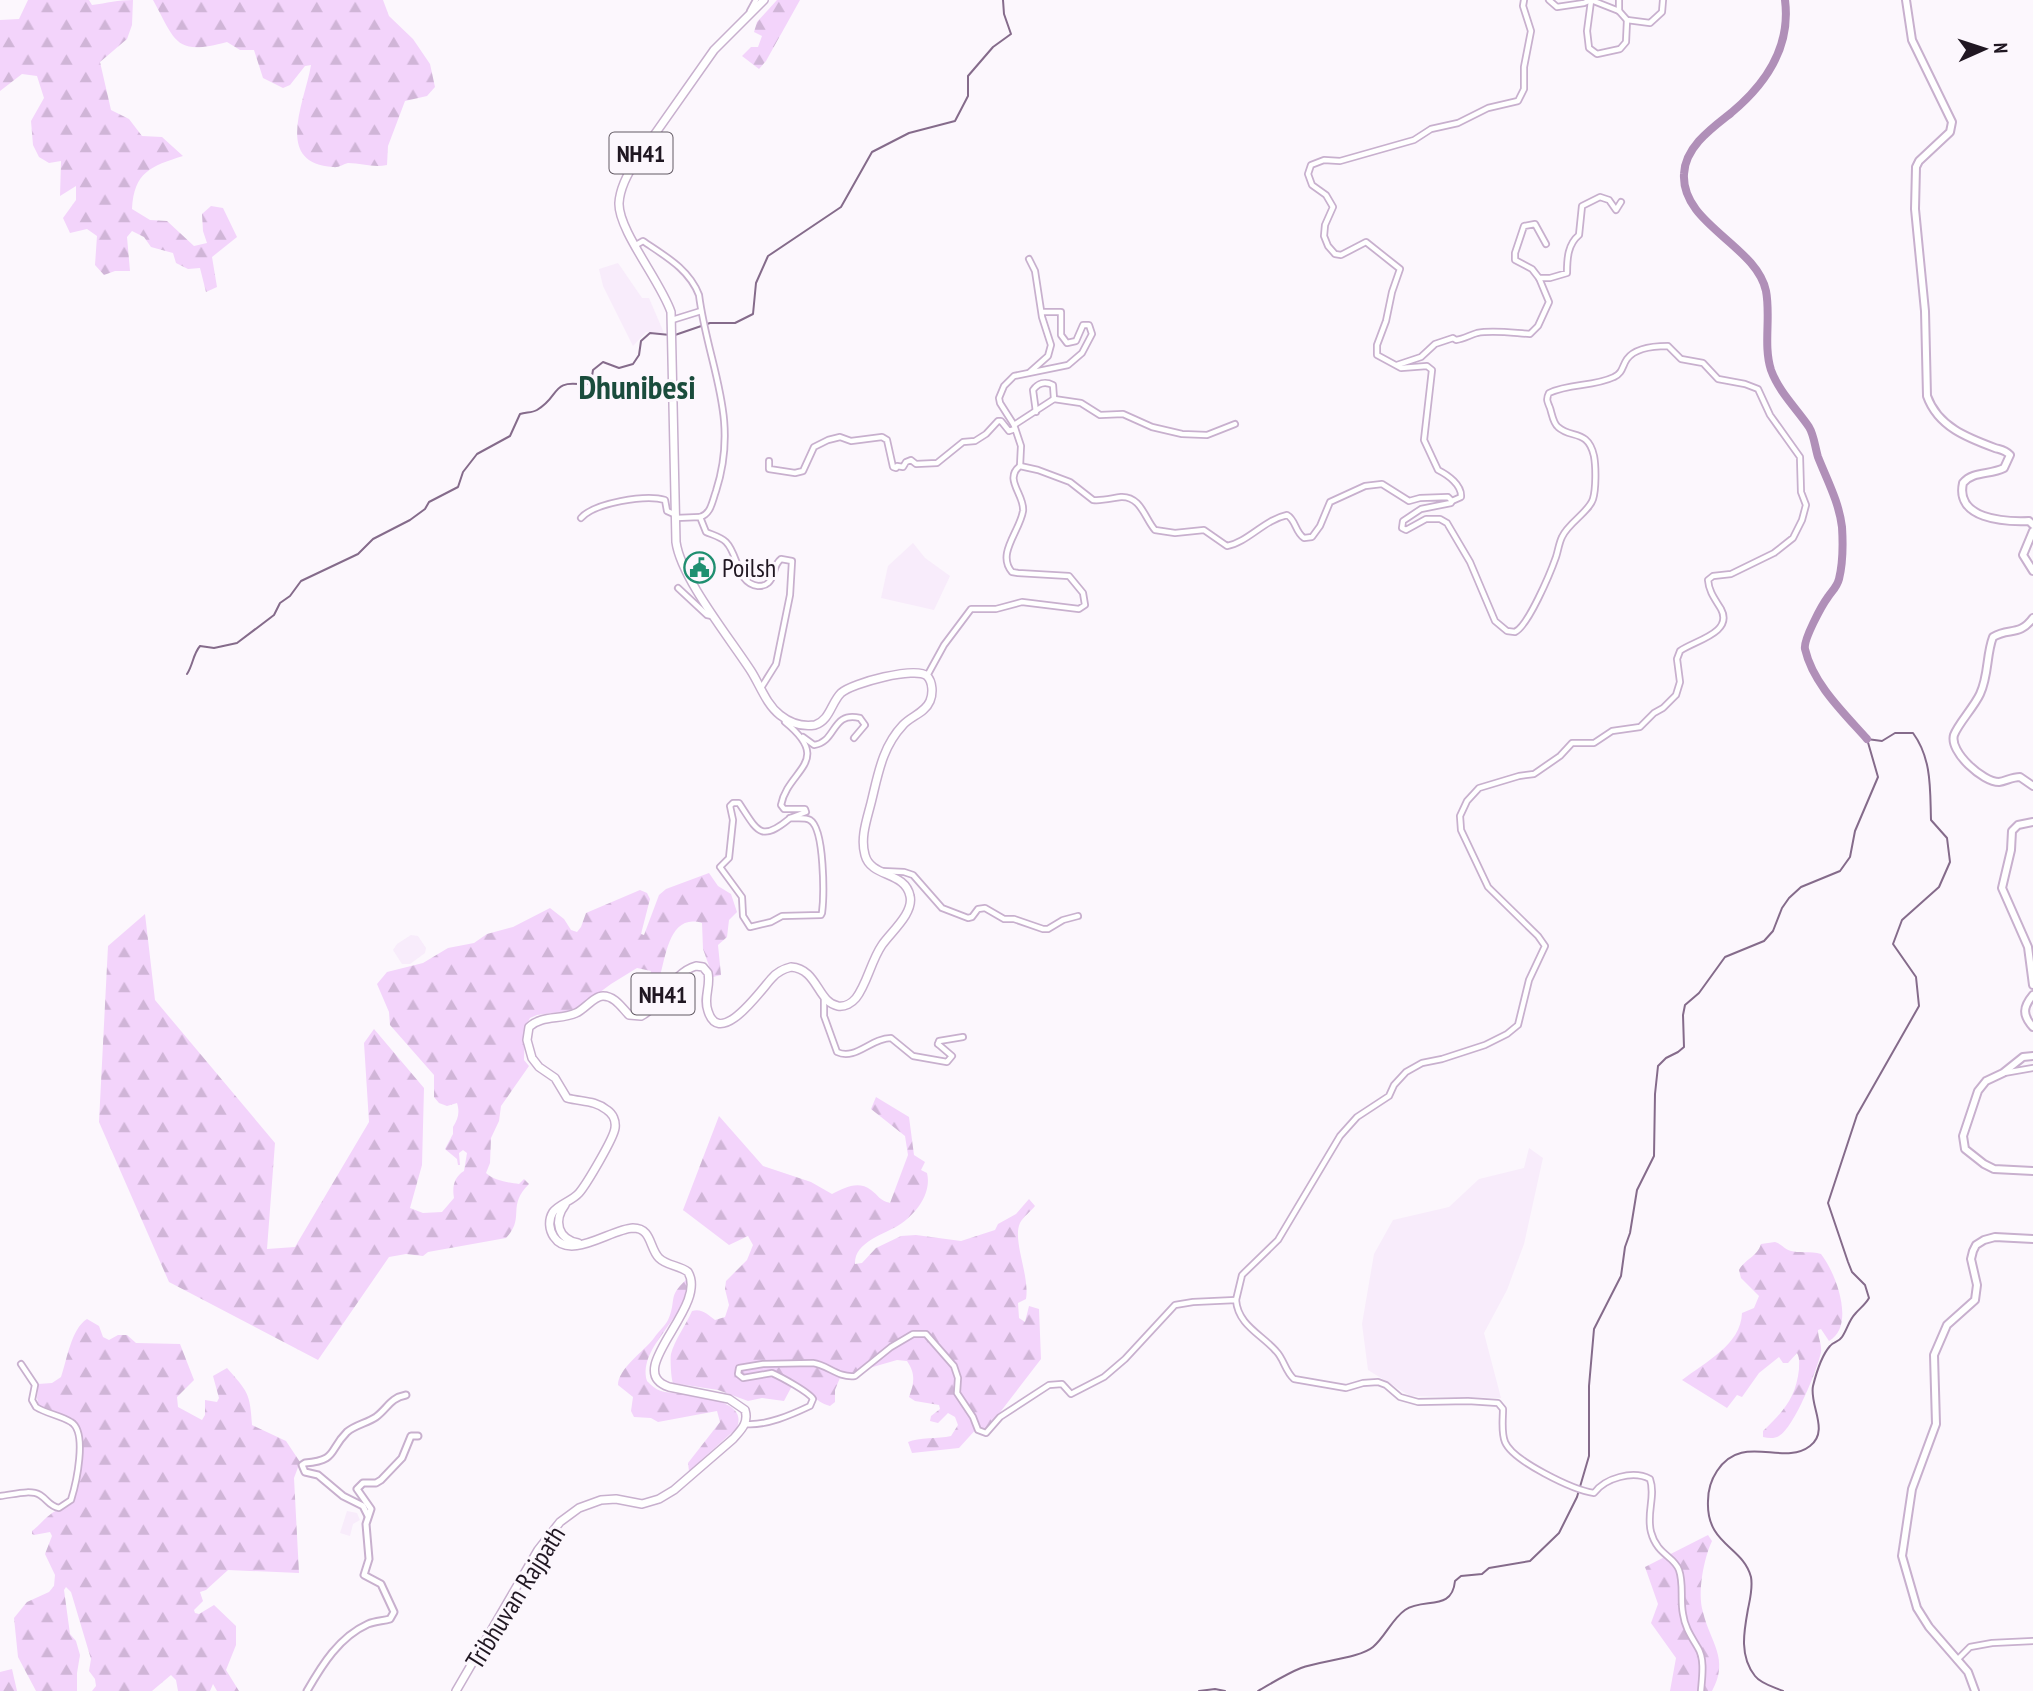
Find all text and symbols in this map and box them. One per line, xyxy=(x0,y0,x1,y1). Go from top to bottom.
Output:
north arrow xyxy=(1949,14,2019,84)
text: N xyxy=(1989,42,2013,54)
road number: NH41 xyxy=(610,132,672,174)
district label: Dhunibesi xyxy=(578,365,696,408)
public building icon: Poilsh xyxy=(682,550,716,584)
place label: Poilsh xyxy=(722,551,776,584)
road number: NH41 xyxy=(632,974,694,1014)
street label: Tribhuvan Rajpath xyxy=(458,1519,572,1675)

